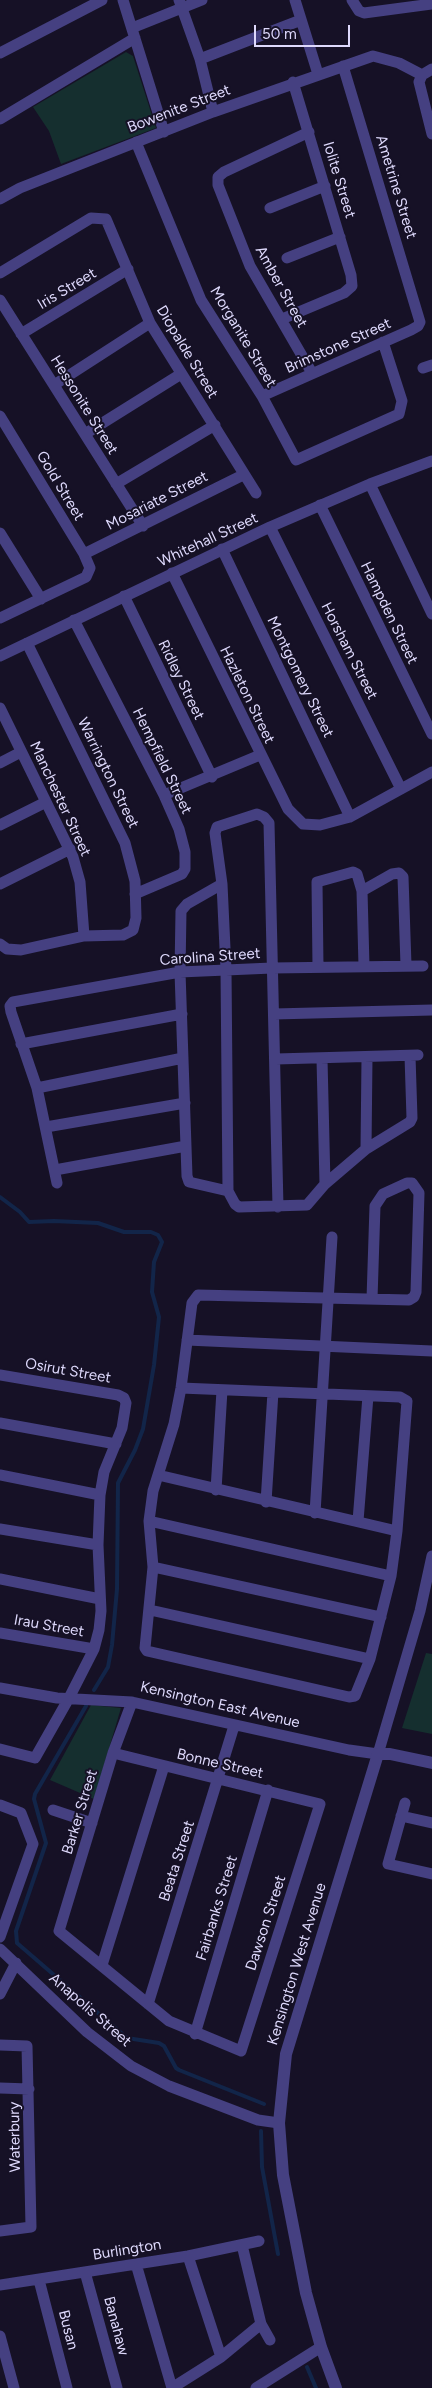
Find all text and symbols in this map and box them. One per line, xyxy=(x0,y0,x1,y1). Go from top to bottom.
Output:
scale bar xyxy=(257,15,353,47)
text: 50 m xyxy=(262,25,297,43)
street label: Bowenite Street xyxy=(125,81,233,137)
street label: Ametrine Street xyxy=(372,133,420,241)
street label: Iolite Street xyxy=(319,140,359,220)
street label: Amber Street xyxy=(251,243,311,331)
street label: Iris Street xyxy=(34,264,100,314)
street label: Morganite Street xyxy=(206,283,280,391)
street label: Diopalde Street xyxy=(152,302,222,402)
street label: Brimstone Street xyxy=(282,315,394,377)
street label: Hessonite Street xyxy=(46,352,122,458)
street label: Gold Street xyxy=(32,448,88,524)
street label: Mosariate Street xyxy=(103,468,211,534)
street label: Whitehall Street xyxy=(155,509,261,571)
street label: Hampden Street xyxy=(356,559,422,667)
street label: Horsham Street xyxy=(317,599,381,703)
street label: Montgomery Street xyxy=(263,614,337,740)
street label: Ridley Street xyxy=(154,637,208,723)
street label: Hazleton Street xyxy=(216,643,278,747)
street label: Hempfield Street xyxy=(128,705,196,817)
street label: Warrington Street xyxy=(73,715,143,831)
street label: Manchester Street xyxy=(25,739,95,859)
street label: Carolina Street xyxy=(159,945,261,969)
street label: Osirut Street xyxy=(24,1355,112,1387)
street label: Irau Street xyxy=(13,1611,85,1641)
street label: Kensington East Avenue xyxy=(138,1678,302,1732)
street label: Bonne Street xyxy=(175,1745,265,1783)
street label: Barker Street xyxy=(59,1767,101,1857)
street label: Beata Street xyxy=(155,1818,199,1904)
street label: Fairbanks Street xyxy=(192,1853,242,1963)
street label: Dawson Street xyxy=(242,1873,290,1973)
street label: Kensington West Avenue xyxy=(264,1881,330,2047)
street label: Anapolis Street xyxy=(45,1969,135,2051)
street label: Waterbury xyxy=(5,2102,25,2172)
street label: Burlington xyxy=(91,2236,163,2264)
street label: Banahaw xyxy=(99,2294,133,2358)
street label: Busan xyxy=(54,2308,82,2352)

